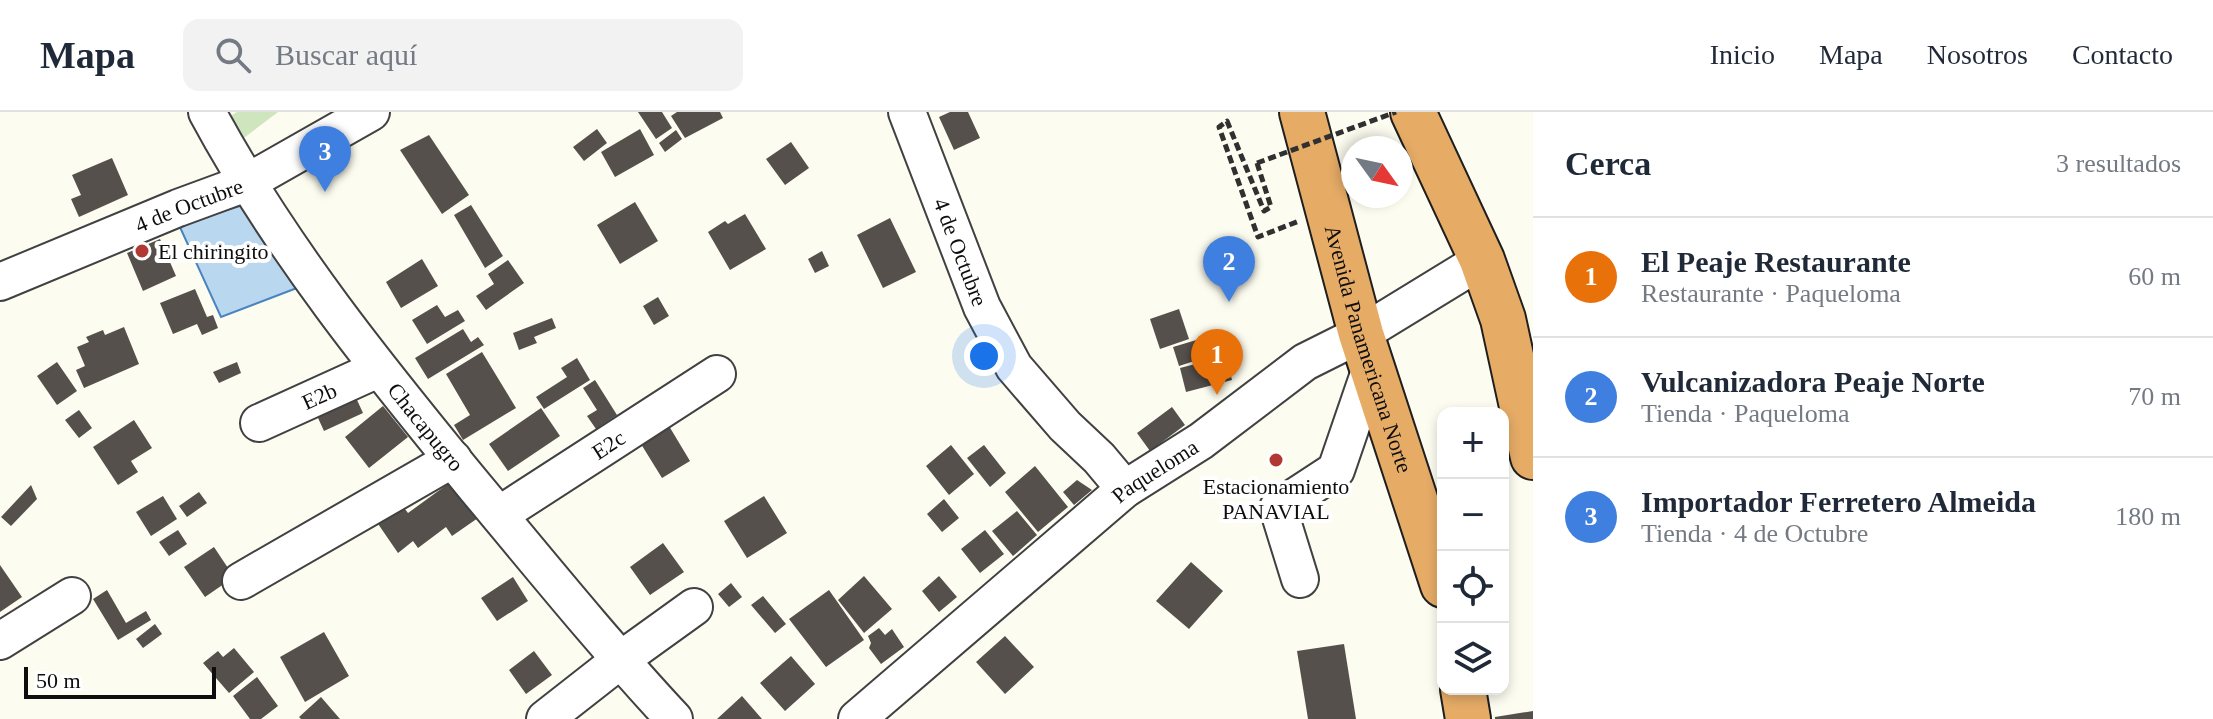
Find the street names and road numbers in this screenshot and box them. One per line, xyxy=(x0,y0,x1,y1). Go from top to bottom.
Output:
street label: 4 de Octubre xyxy=(131,173,246,238)
street label: 4 de Octubre xyxy=(928,195,992,310)
street label: Avenida Panamericana Norte xyxy=(1320,222,1417,476)
street label: E2b xyxy=(298,377,341,415)
street label: Chacapugro xyxy=(382,378,469,476)
street label: E2c xyxy=(587,425,630,465)
street label: Paqueloma xyxy=(1107,434,1203,508)

